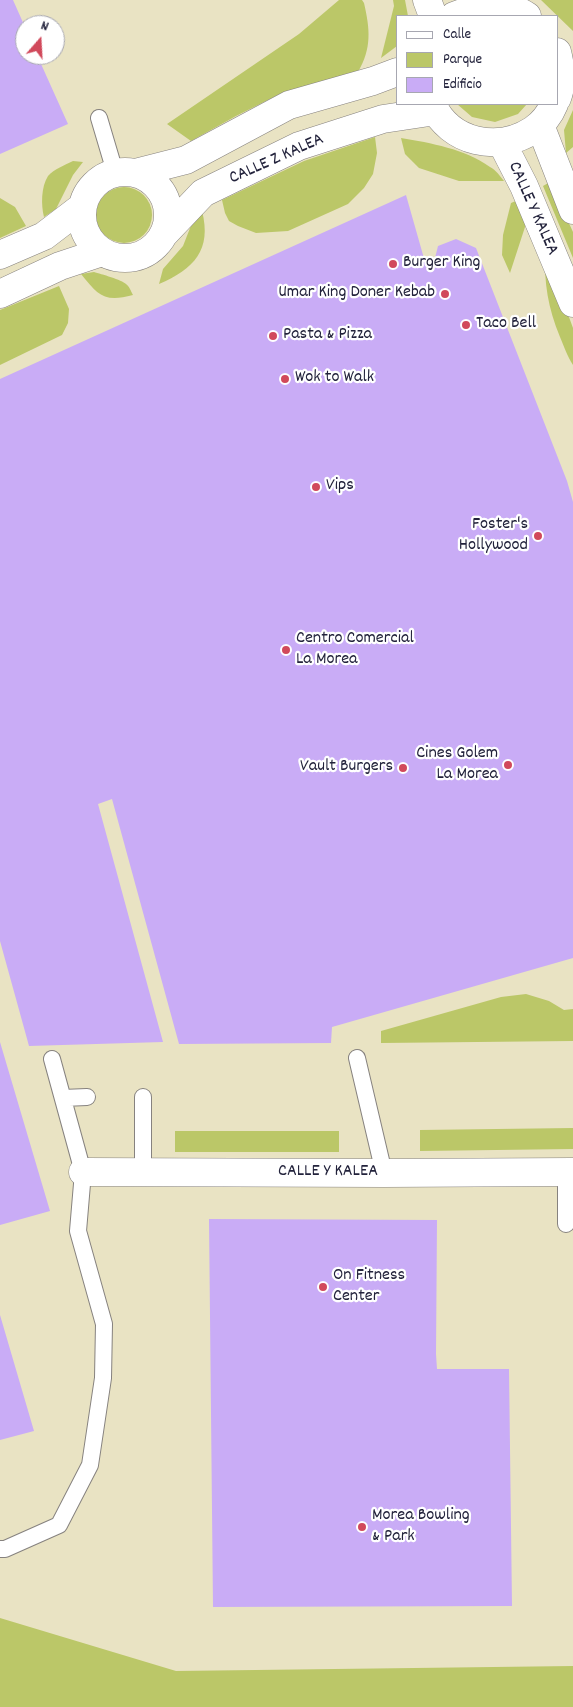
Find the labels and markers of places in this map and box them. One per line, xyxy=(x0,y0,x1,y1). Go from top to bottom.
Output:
place label: Burger King xyxy=(403,253,480,275)
marker: Burger King xyxy=(387,258,399,270)
place label: Umar King Doner Kebab xyxy=(278,283,435,305)
marker: Umar King Doner Kebab xyxy=(439,288,451,300)
place label: Taco Bell xyxy=(476,314,536,336)
marker: Taco Bell xyxy=(460,319,472,331)
place label: Pasta & Pizza xyxy=(283,325,372,347)
marker: Pasta & Pizza xyxy=(267,330,279,342)
place label: Wok to Walk xyxy=(295,368,374,390)
marker: Wok to Walk xyxy=(279,373,291,385)
place label: Vips xyxy=(326,476,354,498)
marker: Vips xyxy=(310,481,322,493)
place label: Foster's Hollywood xyxy=(459,515,528,558)
marker: Foster's Hollywood xyxy=(532,530,544,542)
place label: Centro Comercial La Morea xyxy=(296,629,414,672)
marker: Centro Comercial La Morea xyxy=(280,644,292,656)
place label: Cines Golem La Morea xyxy=(416,744,498,786)
place label: Vault Burgers xyxy=(300,757,393,779)
marker: Cines Golem La Morea xyxy=(502,759,514,771)
marker: Vault Burgers xyxy=(397,762,409,774)
place label: On Fitness Center xyxy=(333,1266,405,1308)
marker: On Fitness Center xyxy=(317,1281,329,1293)
place label: Morea Bowling & Park xyxy=(372,1506,470,1548)
marker: Morea Bowling & Park xyxy=(356,1521,368,1533)

